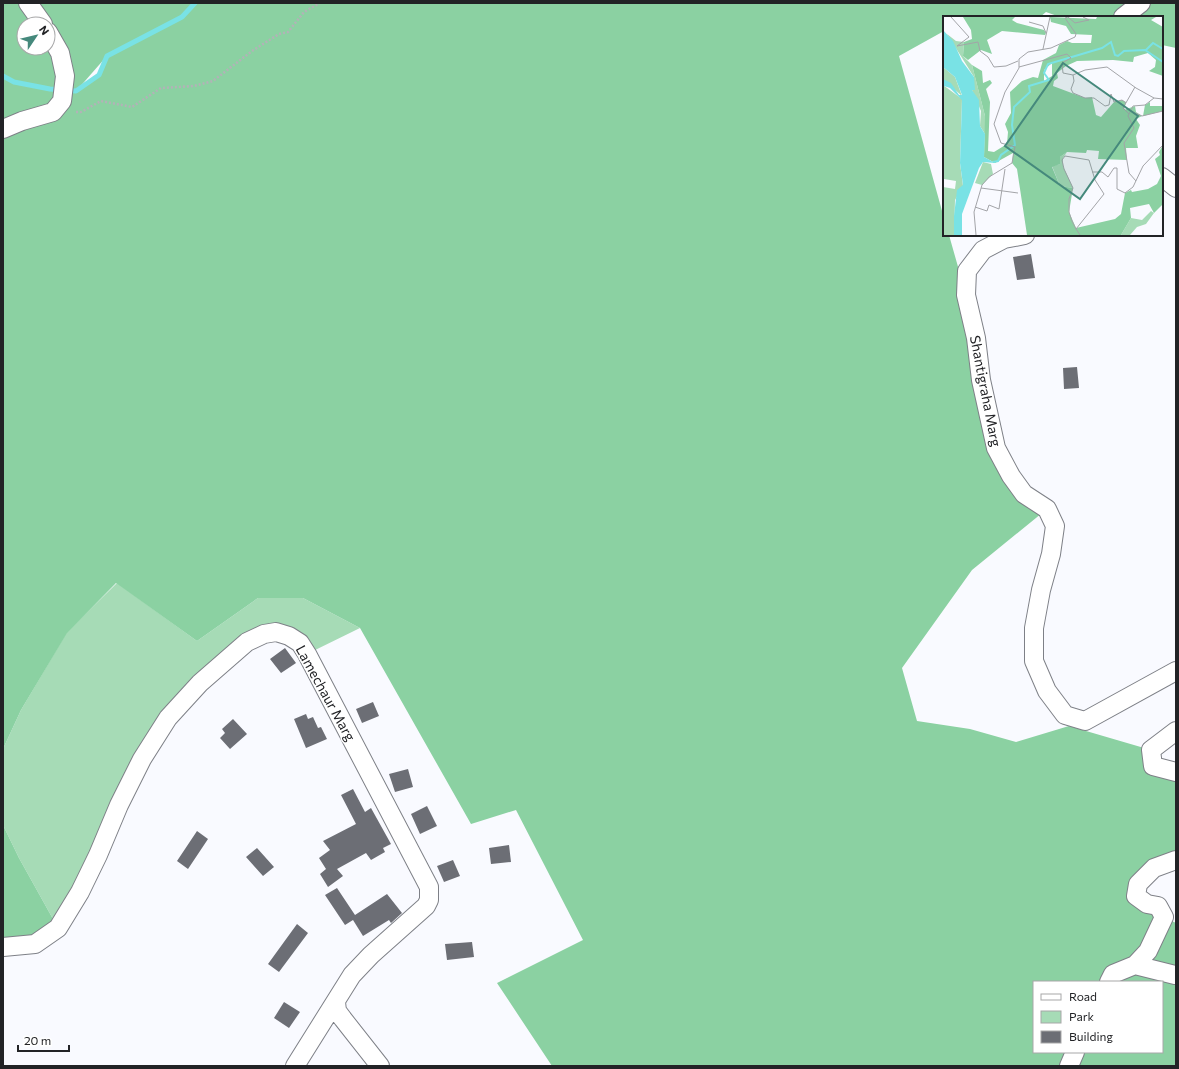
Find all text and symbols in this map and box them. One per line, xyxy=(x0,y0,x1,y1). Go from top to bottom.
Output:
north arrow xyxy=(16,16,56,56)
inset map xyxy=(943,16,1163,236)
text: N xyxy=(37,23,52,37)
street label: Shantigraha Marg xyxy=(967,334,1005,449)
street label: Lamechaur Marg xyxy=(293,642,360,744)
legend xyxy=(1033,981,1163,1053)
text: Road xyxy=(1069,989,1097,1003)
text: Park xyxy=(1069,1009,1095,1023)
scale bar xyxy=(18,1027,69,1053)
text: Building xyxy=(1069,1029,1113,1043)
text: 20 m xyxy=(24,1033,51,1047)

